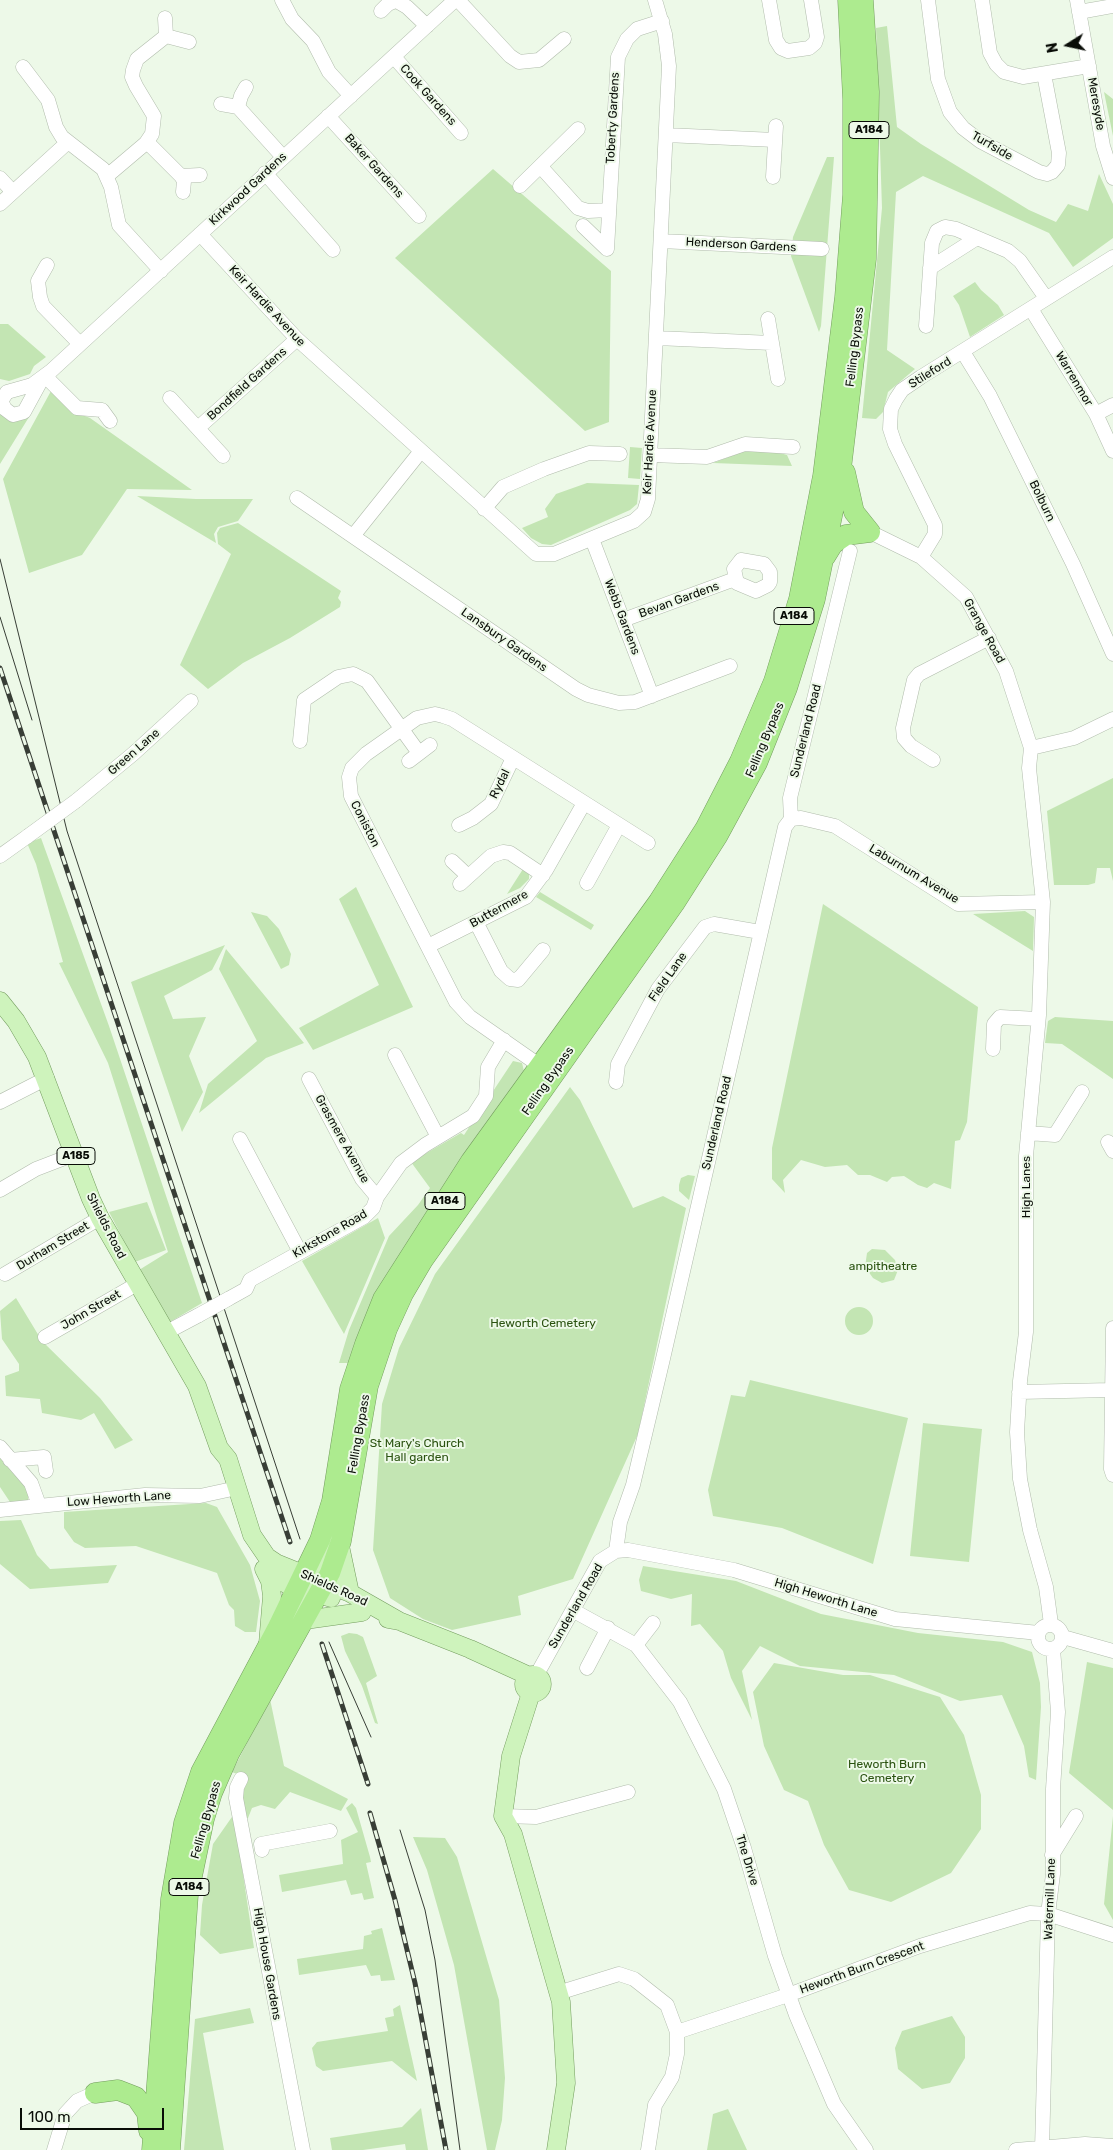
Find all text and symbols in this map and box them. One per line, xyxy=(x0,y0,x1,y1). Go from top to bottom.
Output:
north arrow xyxy=(1043,20,1093,70)
text: N xyxy=(1043,41,1062,54)
street label: Cook Gardens xyxy=(397,61,459,129)
street label: Toberty Gardens xyxy=(603,72,623,164)
street label: Meresyde xyxy=(1084,76,1108,132)
road number: A184 xyxy=(849,122,889,138)
street label: Turfside xyxy=(969,128,1015,164)
street label: Baker Gardens xyxy=(341,131,407,201)
street label: Kirkwood Gardens xyxy=(206,149,290,229)
street label: Henderson Gardens xyxy=(685,235,797,255)
street label: Keir Hardie Avenue xyxy=(226,263,308,349)
street label: Felling Bypass xyxy=(843,306,867,388)
street label: Bondfield Gardens xyxy=(204,344,290,424)
street label: Warrenmor xyxy=(1052,349,1096,409)
street label: Stileford xyxy=(906,354,954,392)
street label: Keir Hardie Avenue xyxy=(640,389,660,495)
street label: Bolburn xyxy=(1026,478,1058,524)
street label: Webb Gardens xyxy=(601,577,643,657)
street label: Bevan Gardens xyxy=(637,579,721,621)
street label: Grange Road xyxy=(960,596,1008,666)
street label: Lansbury Gardens xyxy=(458,605,550,675)
road number: A184 xyxy=(774,608,814,624)
street label: Sunderland Road xyxy=(787,683,825,779)
street label: Felling Bypass xyxy=(743,700,787,780)
street label: Green Lane xyxy=(105,726,163,778)
street label: Rydal xyxy=(487,767,513,801)
street label: Coniston xyxy=(347,798,383,850)
street label: Laburnum Avenue xyxy=(866,841,962,907)
street label: Buttermere xyxy=(467,887,531,931)
street label: Field Lane xyxy=(646,950,690,1004)
street label: Felling Bypass xyxy=(519,1044,577,1118)
street label: Sunderland Road xyxy=(699,1075,735,1171)
street label: Grasmere Avenue xyxy=(312,1092,372,1186)
road number: A185 xyxy=(57,1148,95,1164)
street label: High Lanes xyxy=(1020,1156,1034,1218)
street label: Shields Road xyxy=(83,1191,129,1261)
road number: A184 xyxy=(425,1192,465,1210)
street label: Kirkstone Road xyxy=(290,1207,370,1261)
street label: Durham Street xyxy=(14,1219,92,1273)
park label: ampitheatre xyxy=(849,1260,917,1274)
street label: John Street xyxy=(59,1287,123,1333)
park label: Heworth Cemetery xyxy=(490,1317,596,1331)
street label: Felling Bypass xyxy=(345,1393,373,1475)
park label: St Mary's Church Hall garden xyxy=(370,1437,464,1465)
street label: Low Heworth Lane xyxy=(66,1488,172,1510)
street label: Sunderland Road xyxy=(546,1561,606,1651)
street label: Shields Road xyxy=(298,1567,370,1609)
street label: High Heworth Lane xyxy=(773,1575,879,1621)
park label: Heworth Burn Cemetery xyxy=(848,1758,926,1786)
street label: Felling Bypass xyxy=(188,1779,224,1861)
street label: The Drive xyxy=(732,1833,762,1887)
street label: Watermill Lane xyxy=(1041,1858,1059,1940)
road number: A184 xyxy=(169,1878,209,1895)
street label: High House Gardens xyxy=(250,1907,284,2021)
street label: Heworth Burn Crescent xyxy=(798,1939,926,1997)
scale bar xyxy=(22,2098,166,2130)
text: 100 m xyxy=(28,2108,70,2126)

